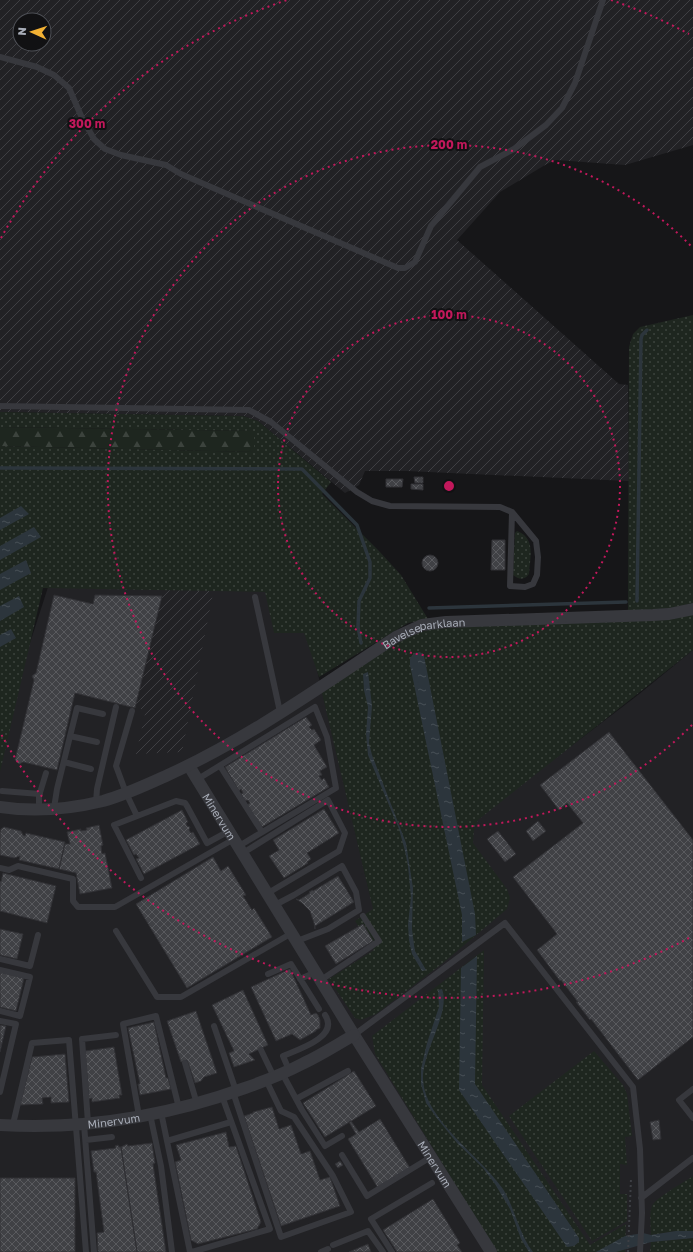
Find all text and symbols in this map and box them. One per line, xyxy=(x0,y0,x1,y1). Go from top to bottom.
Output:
north arrow xyxy=(12,12,52,52)
text: N xyxy=(15,27,28,36)
text: 300 m xyxy=(69,116,105,131)
text: 200 m xyxy=(431,137,467,152)
text: 100 m xyxy=(431,307,467,322)
centre of rings xyxy=(442,479,456,493)
street label: Bavelseparklaan xyxy=(379,615,466,651)
street label: Minervum xyxy=(201,790,239,842)
street label: Minervum xyxy=(87,1110,141,1130)
street label: Minervum xyxy=(416,1138,455,1190)

